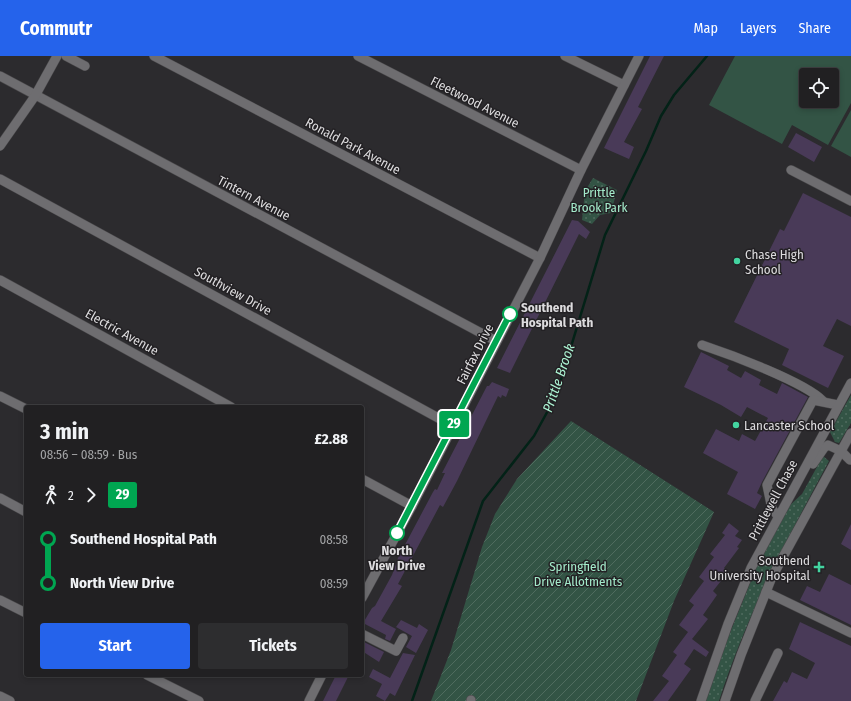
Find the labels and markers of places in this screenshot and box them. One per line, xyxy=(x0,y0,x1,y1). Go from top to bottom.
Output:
place label: Chase High School xyxy=(745,247,804,277)
marker: Chase High School xyxy=(732,256,742,266)
place label: Southend Hospital Path xyxy=(521,300,593,330)
marker: Southend Hospital Path xyxy=(502,306,518,322)
place label: Lancaster School xyxy=(744,418,835,433)
marker: Lancaster School xyxy=(731,420,741,430)
marker: North View Drive xyxy=(389,525,405,541)
place label: North View Drive xyxy=(368,543,426,573)
place label: Southend University Hospital xyxy=(710,553,811,583)
marker: Southend University Hospital xyxy=(813,561,825,573)

